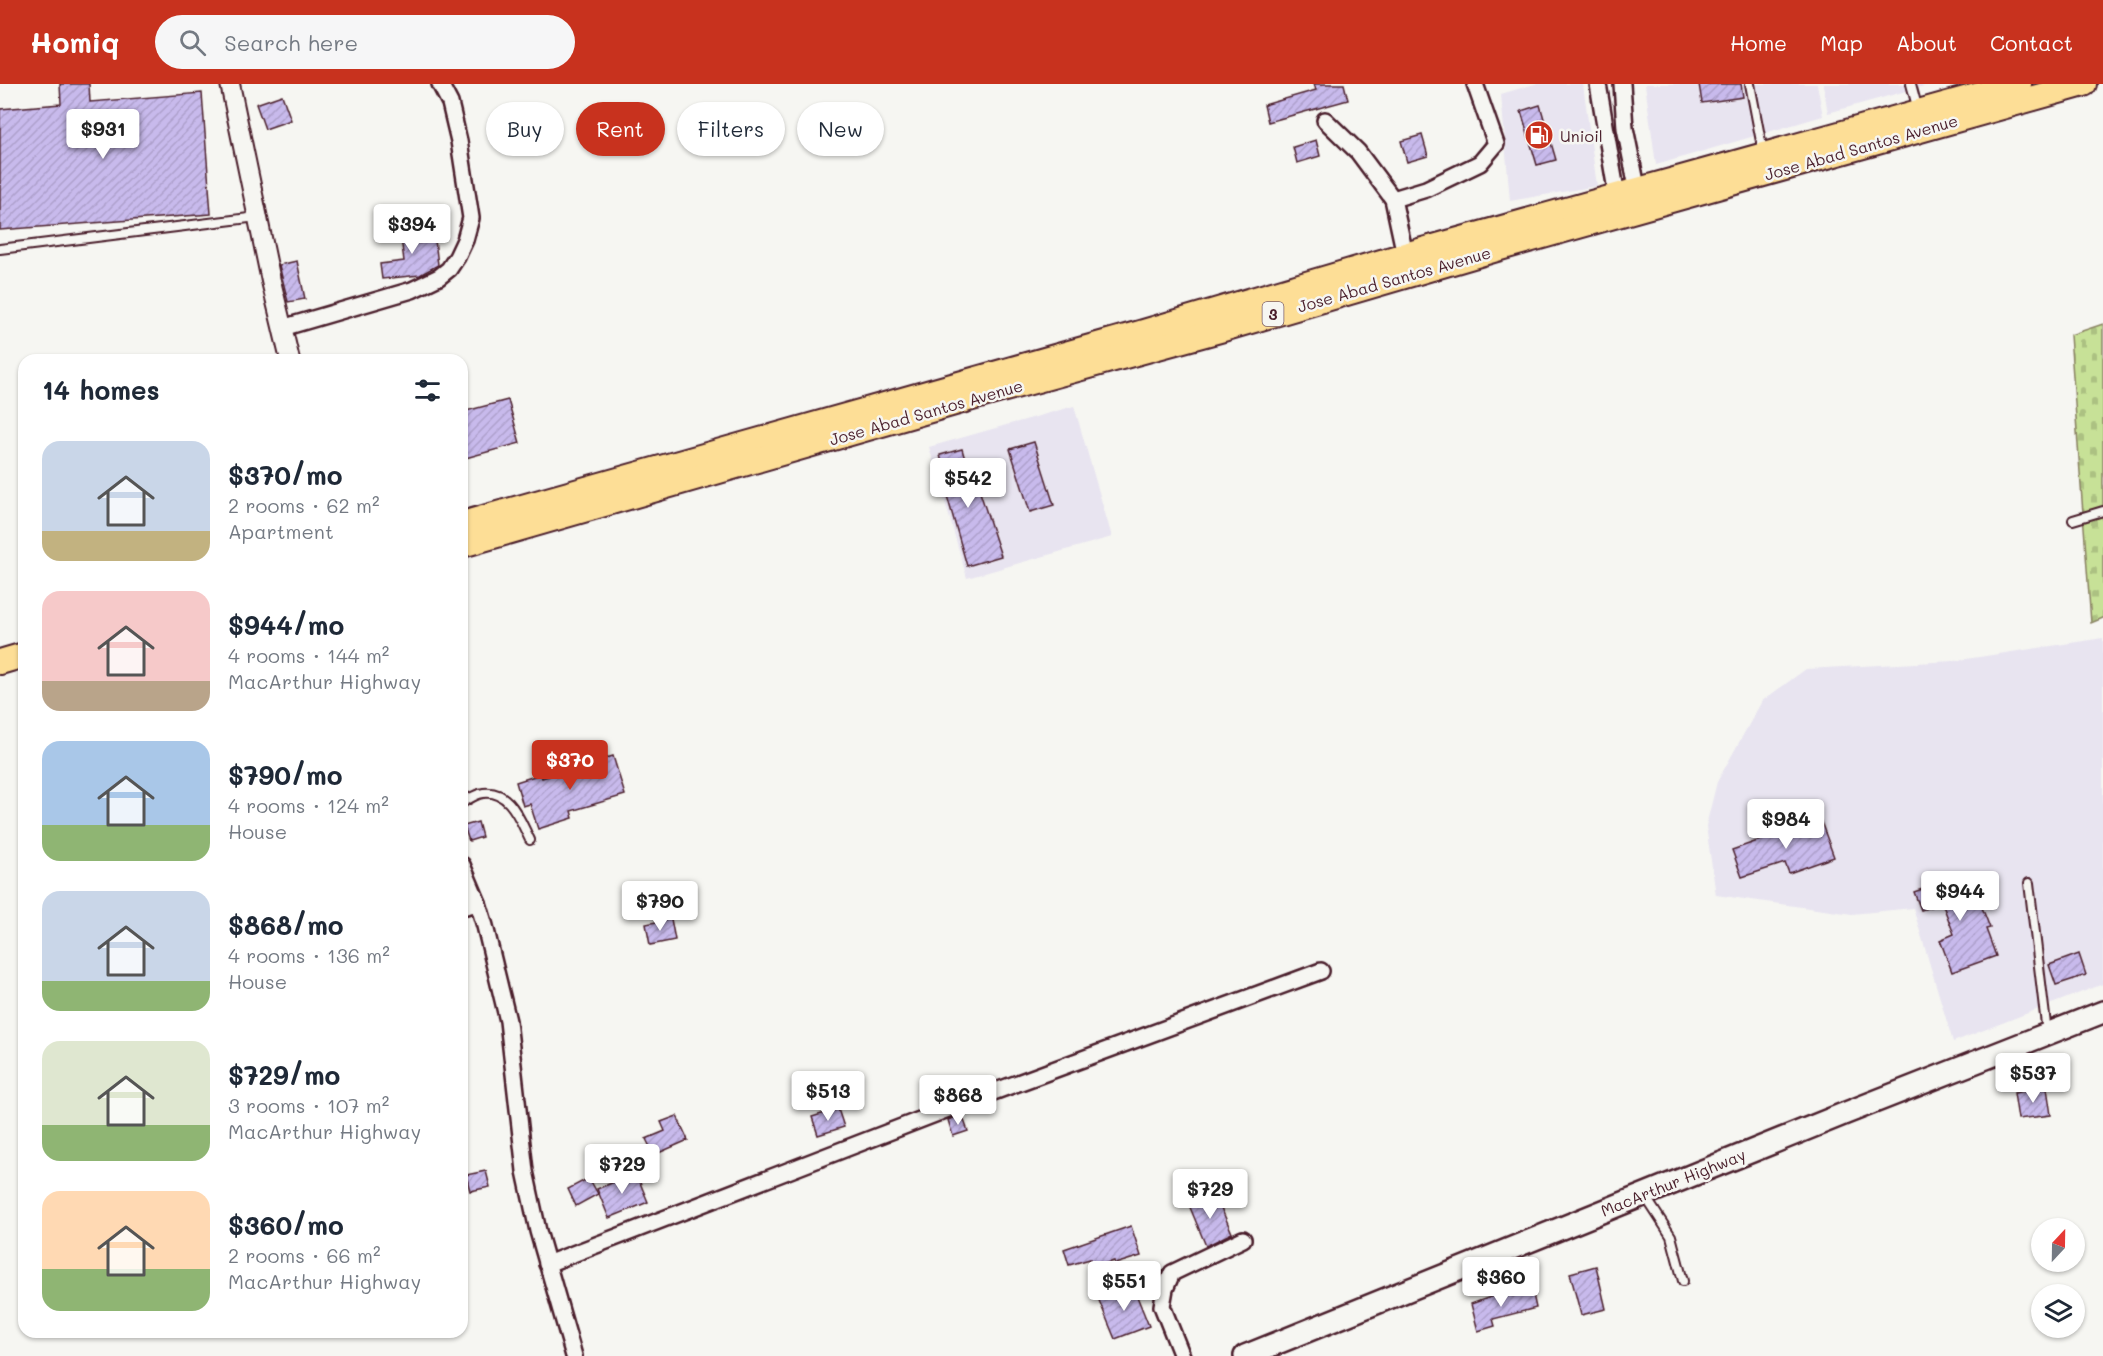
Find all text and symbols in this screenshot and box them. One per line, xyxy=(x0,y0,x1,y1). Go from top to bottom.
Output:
search box xyxy=(155,15,575,69)
text: Homiq xyxy=(30,24,119,60)
icon: search xyxy=(176,26,209,59)
text: Search here xyxy=(224,28,358,57)
text: Home xyxy=(1730,29,1787,56)
text: Map xyxy=(1820,29,1863,56)
text: About xyxy=(1896,29,1957,56)
text: Contact xyxy=(1990,29,2073,56)
chip: Buy xyxy=(486,102,564,156)
chip: Rent xyxy=(576,102,665,156)
chip: Filters xyxy=(677,102,785,156)
chip: New xyxy=(797,102,884,156)
pin: $931 xyxy=(67,109,139,160)
street label: Jose Abad Santos Avenue xyxy=(1762,109,1960,185)
text: $931 xyxy=(80,115,126,141)
fuel station icon: Unioil xyxy=(1523,119,1555,151)
place label: Unioil xyxy=(1560,125,1603,146)
pin: $394 xyxy=(376,204,448,255)
text: $394 xyxy=(387,210,437,236)
street label: Jose Abad Santos Avenue xyxy=(1295,241,1493,317)
road number: 3 xyxy=(1262,302,1284,326)
text: 14 homes xyxy=(42,373,160,407)
icon: filters xyxy=(411,374,444,407)
street label: Jose Abad Santos Avenue xyxy=(827,374,1025,450)
text: $370/mo xyxy=(228,458,342,492)
pin: $542 xyxy=(932,458,1004,509)
text: $542 xyxy=(944,464,992,490)
icon: home xyxy=(90,465,162,537)
text: 2 rooms · 62 m² xyxy=(228,492,380,518)
text: Apartment xyxy=(228,518,334,544)
text: $944/mo xyxy=(228,608,344,642)
icon: home xyxy=(90,615,162,687)
text: 4 rooms · 144 m² xyxy=(228,642,389,668)
text: MacArthur Highway xyxy=(228,668,421,694)
pin: $370 xyxy=(534,740,606,791)
text: $370 xyxy=(546,746,594,772)
text: $790/mo xyxy=(228,758,343,792)
icon: home xyxy=(90,765,162,837)
text: 4 rooms · 124 m² xyxy=(228,792,389,818)
pin: $984 xyxy=(1750,799,1822,850)
text: $984 xyxy=(1761,805,1811,831)
text: House xyxy=(228,818,287,844)
pin: $944 xyxy=(1924,871,1996,922)
text: $944 xyxy=(1935,877,1985,903)
pin: $790 xyxy=(624,881,696,932)
text: $790 xyxy=(636,887,684,913)
text: $868/mo xyxy=(228,908,344,942)
icon: home xyxy=(90,915,162,987)
text: 4 rooms · 136 m² xyxy=(228,942,390,968)
text: House xyxy=(228,968,287,994)
pin: $537 xyxy=(1997,1053,2069,1104)
text: $729/mo xyxy=(228,1058,340,1092)
text: $537 xyxy=(2009,1059,2057,1085)
icon: home xyxy=(90,1065,162,1137)
pin: $513 xyxy=(792,1071,864,1122)
pin: $868 xyxy=(922,1075,994,1126)
text: $513 xyxy=(806,1077,850,1103)
text: $868 xyxy=(933,1081,983,1107)
text: 3 rooms · 107 m² xyxy=(228,1092,389,1118)
text: MacArthur Highway xyxy=(228,1118,421,1144)
street label: MacArthur Highway xyxy=(1597,1143,1749,1221)
pin: $729 xyxy=(586,1144,658,1195)
text: $729 xyxy=(599,1150,645,1176)
pin: $729 xyxy=(1174,1169,1246,1220)
text: $729 xyxy=(1187,1175,1233,1201)
text: $360/mo xyxy=(228,1208,344,1242)
icon: home xyxy=(90,1215,162,1287)
north arrow xyxy=(2031,1218,2085,1272)
map controls xyxy=(2031,1218,2085,1338)
text: 2 rooms · 66 m² xyxy=(228,1242,381,1268)
pin: $360 xyxy=(1465,1257,1537,1308)
pin: $551 xyxy=(1088,1261,1160,1312)
text: $360 xyxy=(1476,1263,1526,1289)
text: $551 xyxy=(1102,1267,1146,1293)
text: MacArthur Highway xyxy=(228,1268,421,1294)
button: layers xyxy=(2031,1284,2085,1338)

